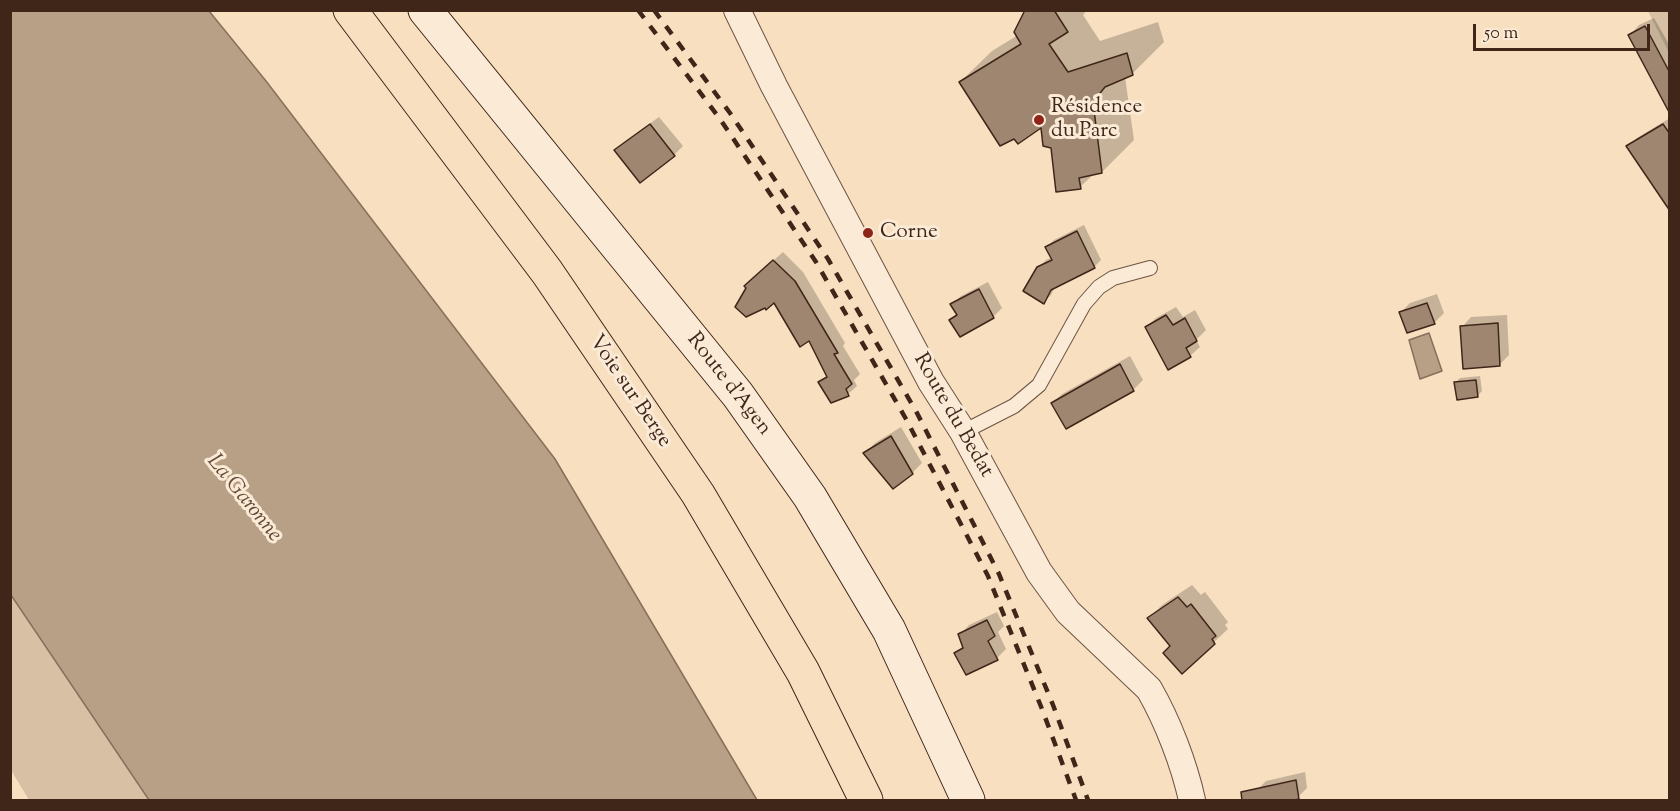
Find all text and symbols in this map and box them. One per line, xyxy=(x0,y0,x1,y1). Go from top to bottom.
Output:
scale bar xyxy=(1476,12,1653,50)
text: 50 m xyxy=(1484,21,1518,47)
place label: Résidence du Parc xyxy=(1051,95,1142,145)
marker: Résidence du Parc xyxy=(1032,113,1046,127)
place label: Corne xyxy=(880,220,938,246)
marker: Corne xyxy=(861,226,875,240)
street label: Route d'Agen xyxy=(680,329,776,441)
street label: Voie sur Berge xyxy=(582,331,676,453)
street label: Route du Bedat xyxy=(906,349,998,483)
water label: La Garonne xyxy=(200,450,286,548)

